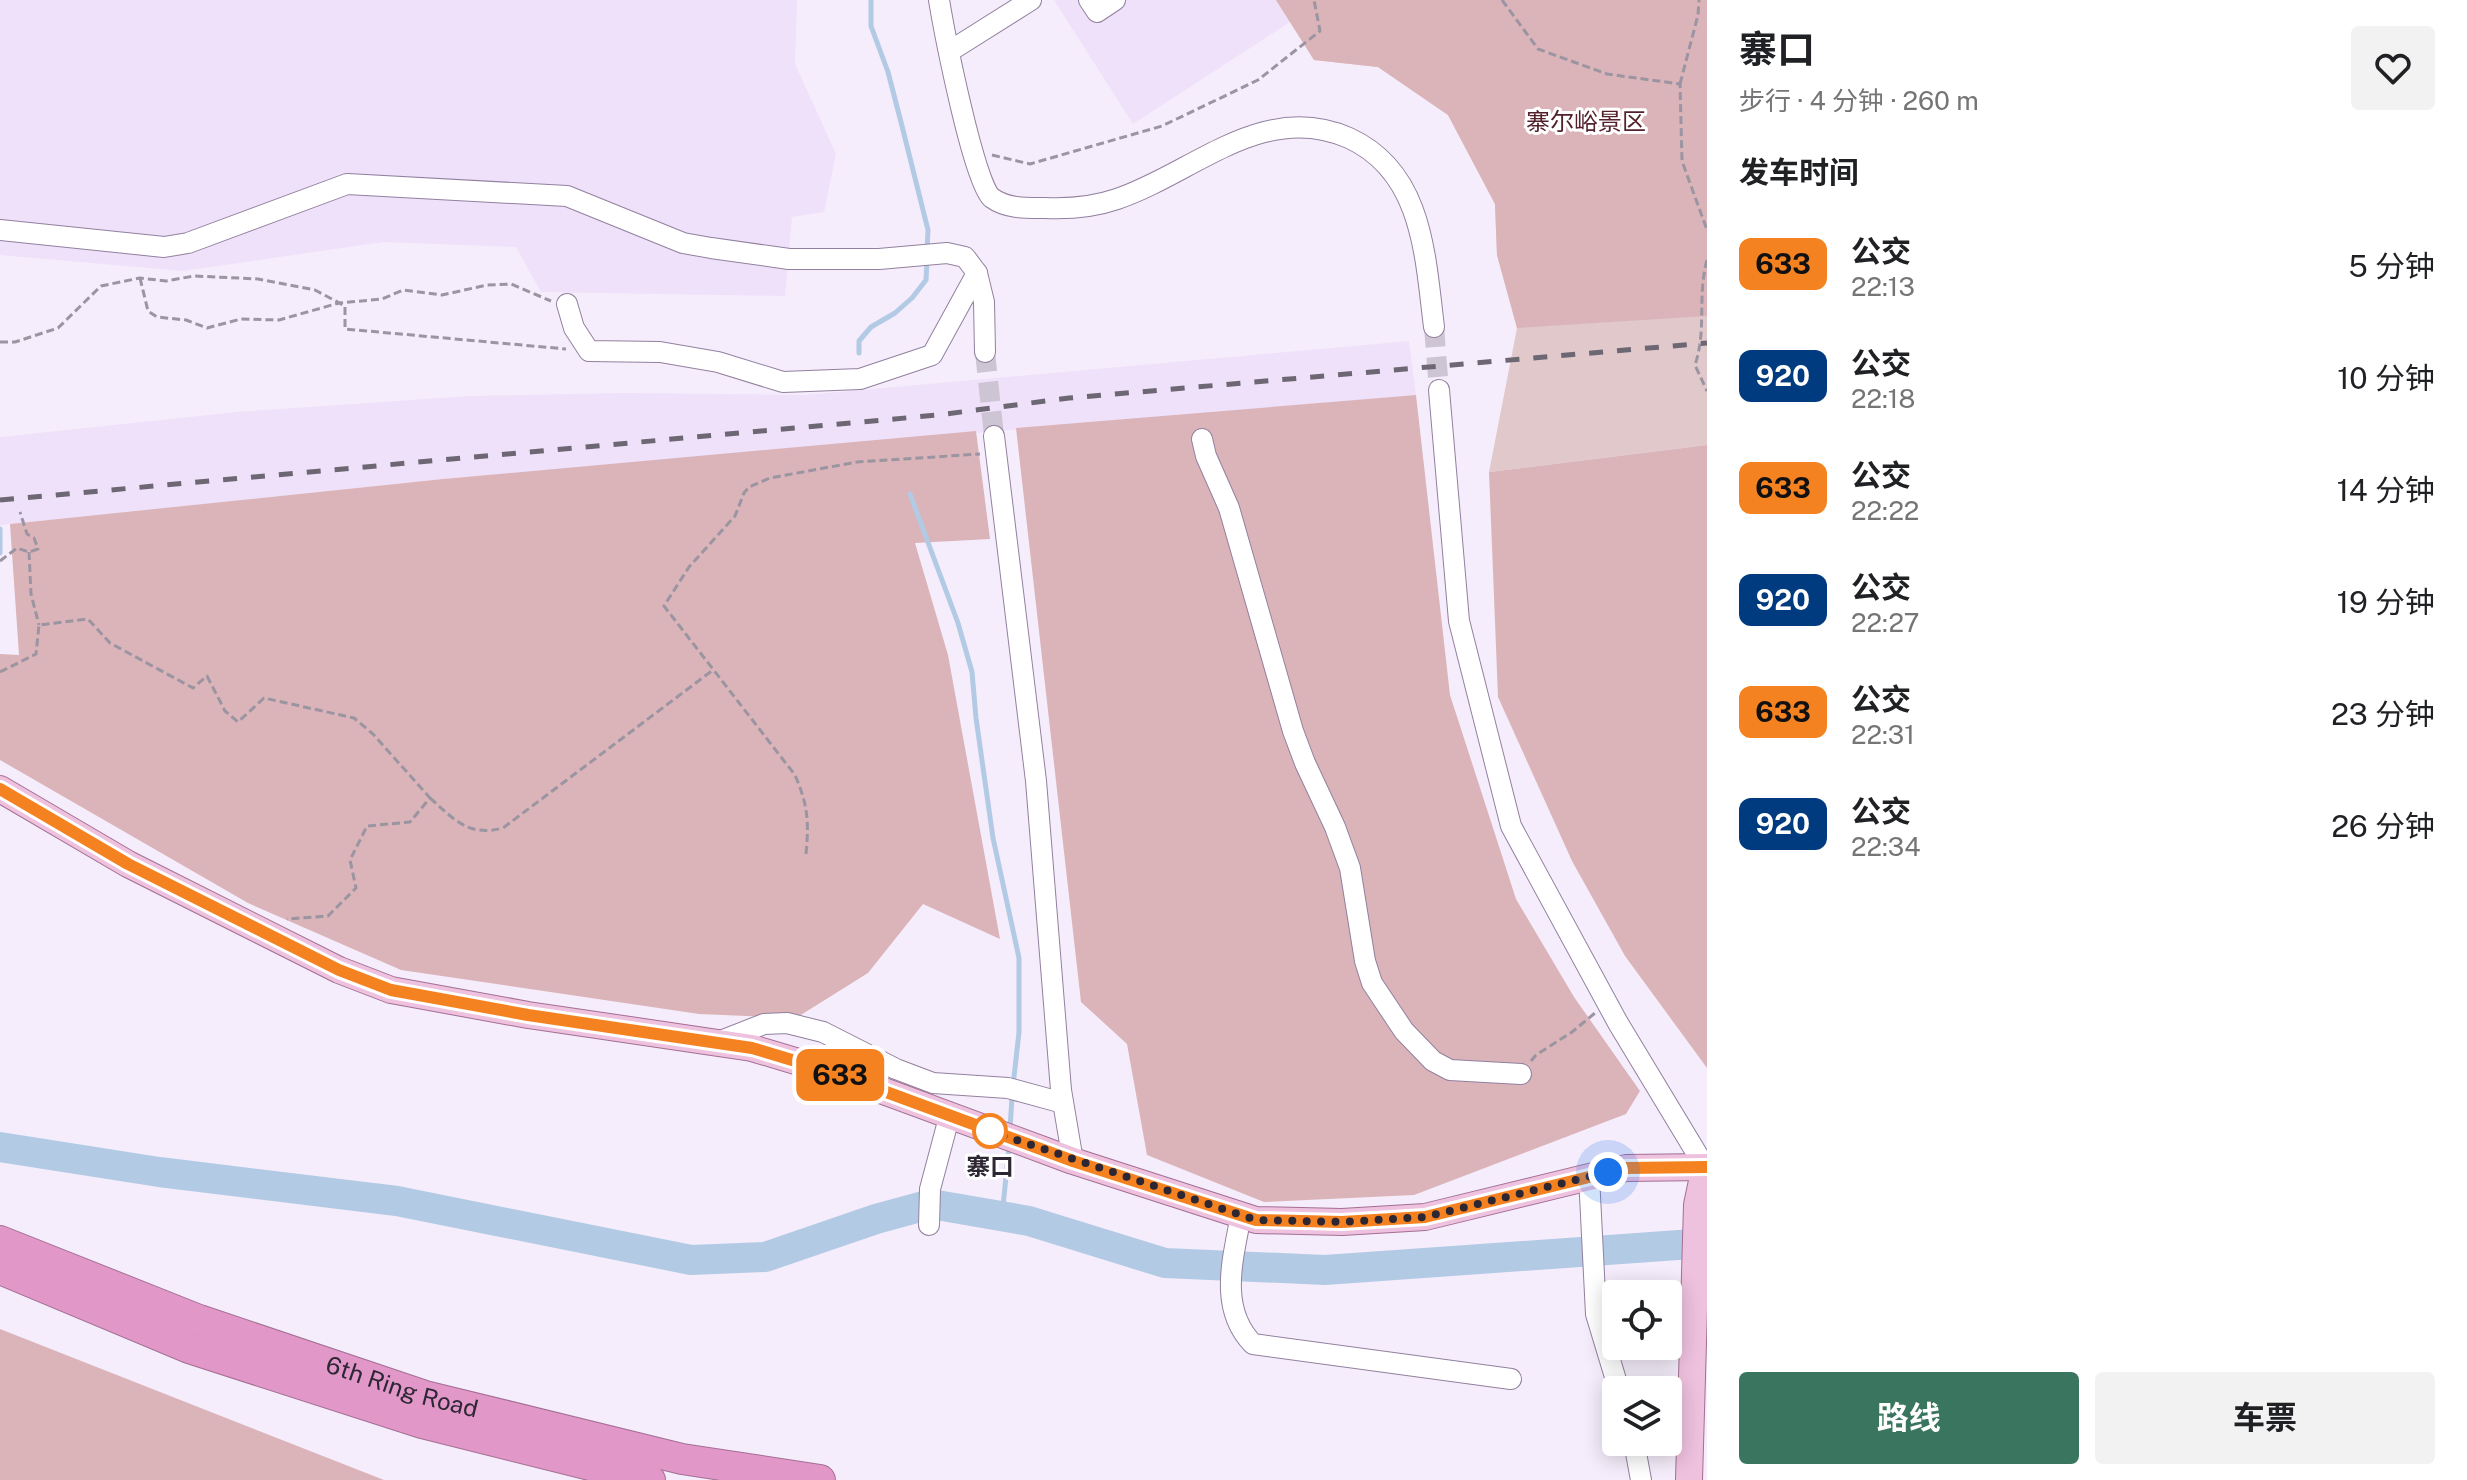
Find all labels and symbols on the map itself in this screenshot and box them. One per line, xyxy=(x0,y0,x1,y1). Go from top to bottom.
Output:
park label: 寨尔峪景区 xyxy=(1526,107,1646,135)
line badge: 633 xyxy=(794,1049,886,1101)
marker: 寨口 xyxy=(973,1114,1007,1148)
place label: 寨口 xyxy=(966,1152,1014,1180)
your location xyxy=(1588,1152,1628,1192)
street label: 6th Ring Road xyxy=(323,1350,481,1423)

